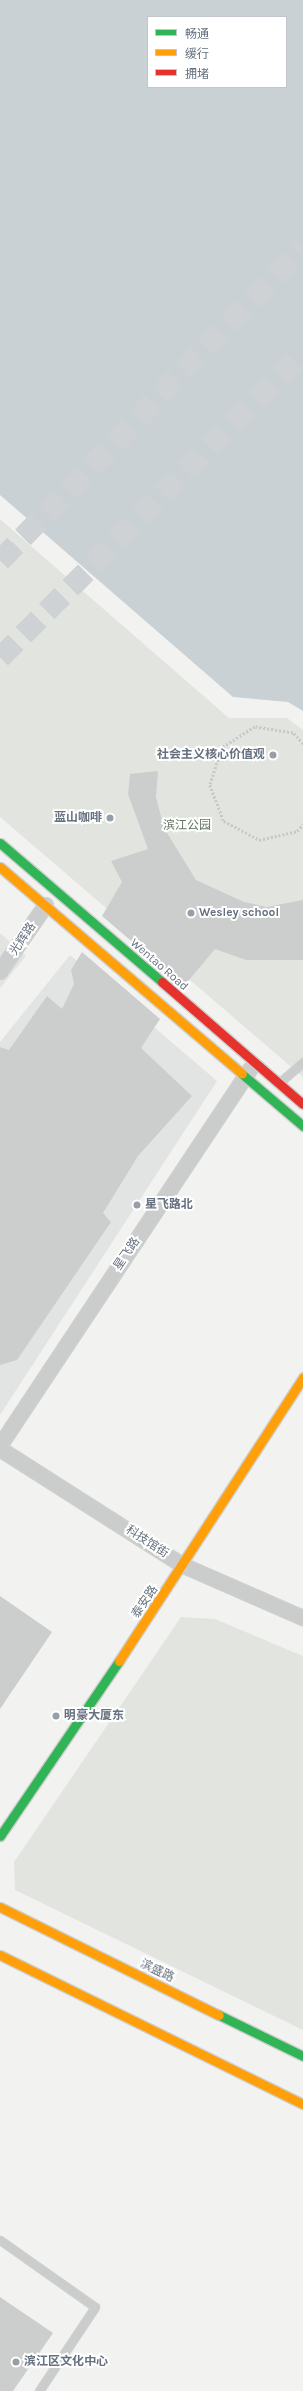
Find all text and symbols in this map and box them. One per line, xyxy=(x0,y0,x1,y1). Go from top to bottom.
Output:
legend xyxy=(147,16,287,88)
text: 畅通 xyxy=(185,27,209,41)
text: 缓行 xyxy=(185,47,209,61)
text: 拥堵 xyxy=(185,67,209,81)
place label: 社会主义核心价值观 xyxy=(157,748,265,762)
marker: 社会主义核心价值观 xyxy=(268,750,278,760)
place label: 蓝山咖啡 xyxy=(54,811,102,825)
marker: 蓝山咖啡 xyxy=(105,813,115,823)
park label: 滨江公园 xyxy=(163,819,211,833)
place label: Wesley school xyxy=(199,906,279,920)
marker: Wesley school xyxy=(186,908,196,918)
street label: 光辉路 xyxy=(7,920,39,958)
street label: Wentao Road xyxy=(127,936,191,994)
place label: 星飞路北 xyxy=(145,1198,193,1212)
marker: 星飞路北 xyxy=(132,1200,142,1210)
street label: 星飞路 xyxy=(111,1235,143,1273)
street label: 科技馆街 xyxy=(123,1523,171,1561)
street label: 泰安路 xyxy=(129,1583,161,1621)
place label: 明豪大厦东 xyxy=(64,1709,124,1723)
marker: 明豪大厦东 xyxy=(51,1711,61,1721)
street label: 滨盛路 xyxy=(138,1957,176,1985)
place label: 滨江区文化中心 xyxy=(24,2355,108,2369)
marker: 滨江区文化中心 xyxy=(11,2357,21,2367)

